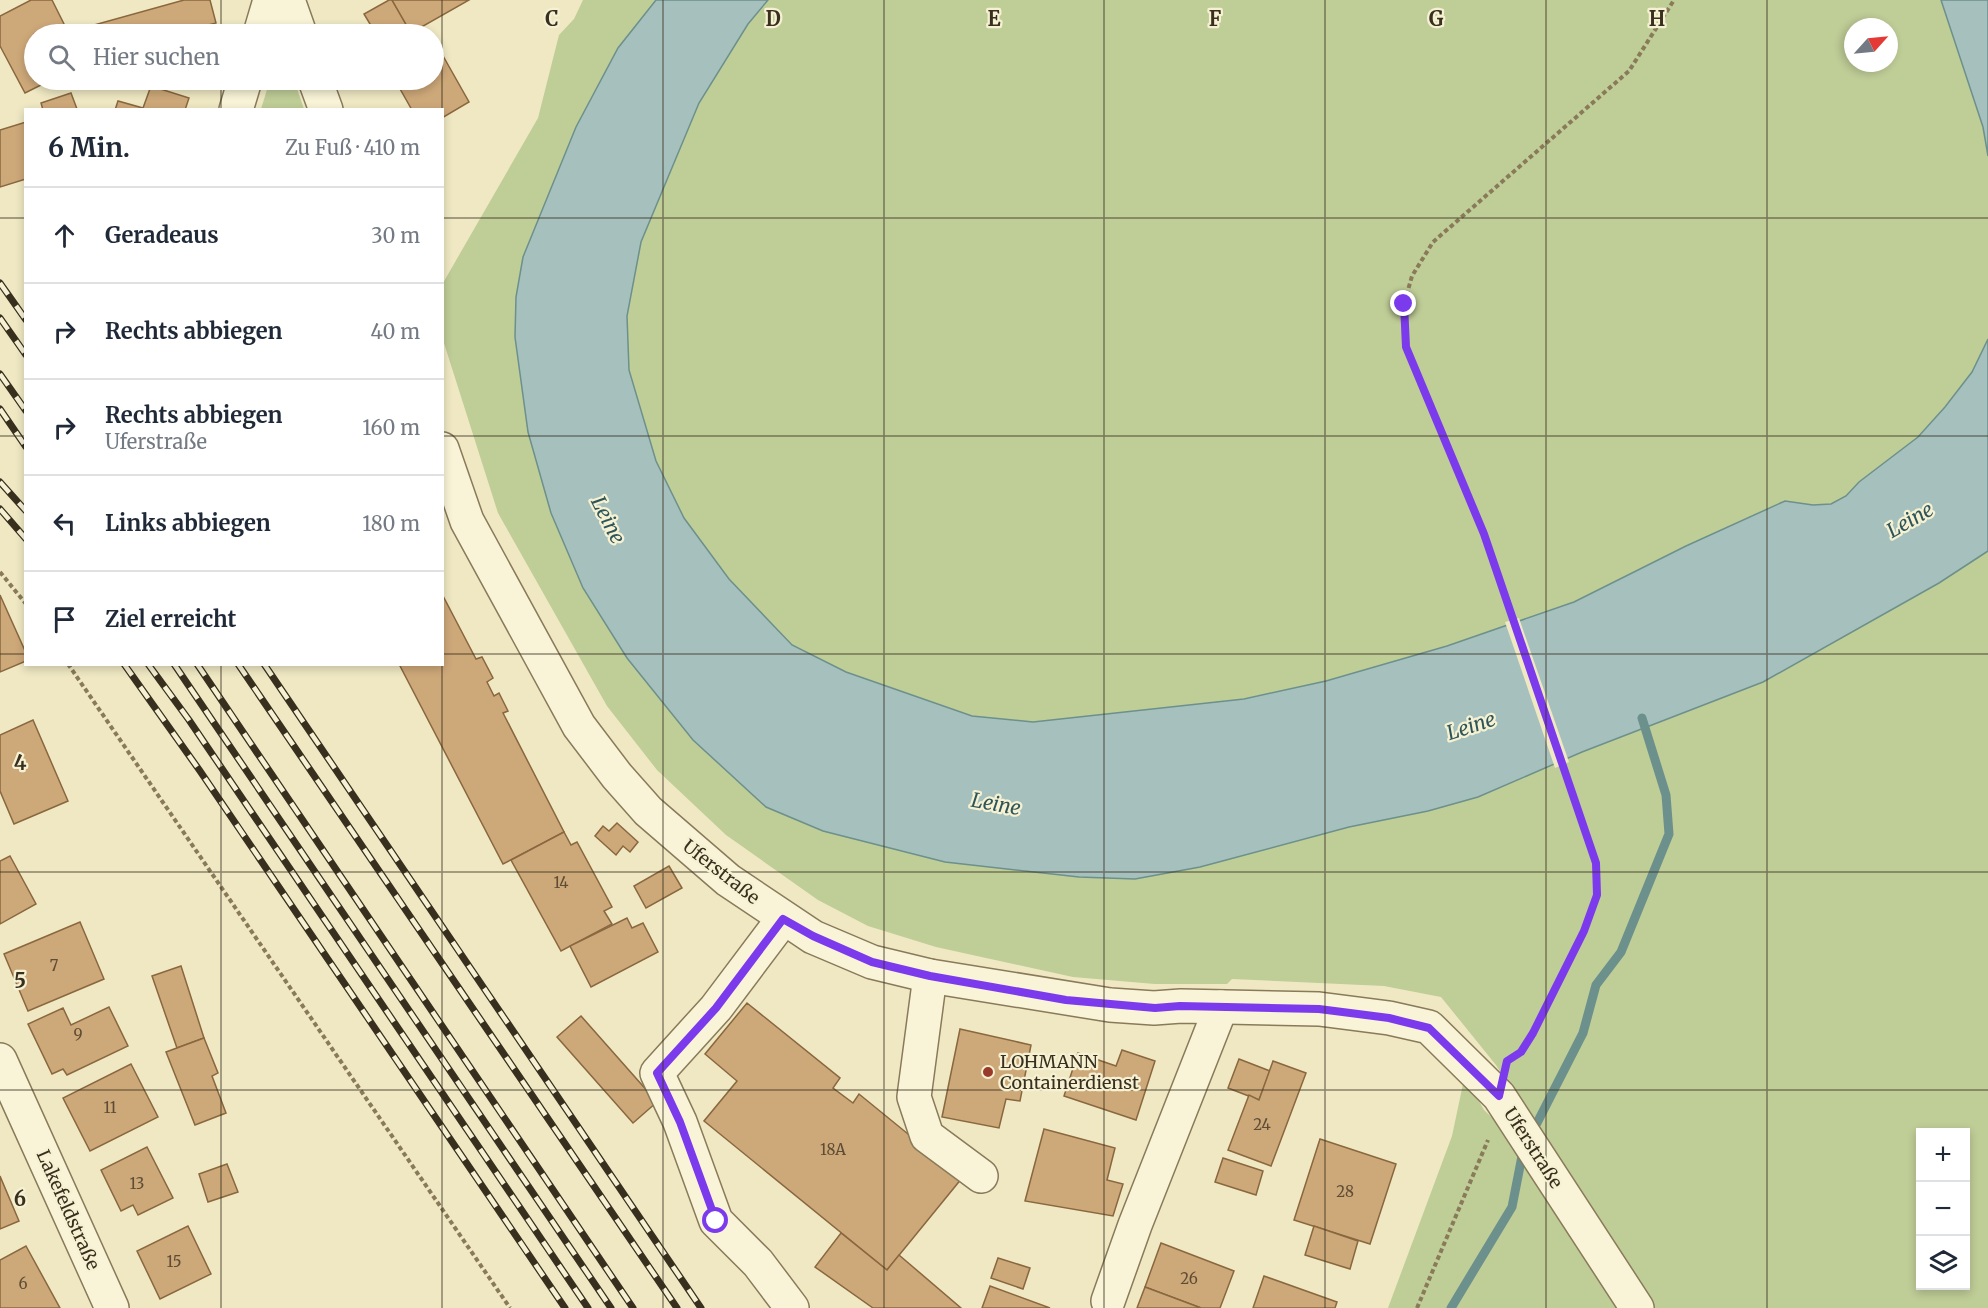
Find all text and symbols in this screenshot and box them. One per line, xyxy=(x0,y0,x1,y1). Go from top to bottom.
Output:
text: C xyxy=(545,6,559,31)
text: D xyxy=(765,6,781,31)
text: E xyxy=(987,6,1001,31)
text: F xyxy=(1209,6,1222,31)
text: G xyxy=(1429,6,1444,31)
text: H xyxy=(1649,6,1665,31)
north arrow xyxy=(1844,18,1898,72)
search box xyxy=(24,24,444,90)
icon: search xyxy=(45,41,78,74)
text: Hier suchen xyxy=(93,43,220,71)
text: 6 Min. xyxy=(48,131,130,164)
text: Zu Fuß · 410 m xyxy=(285,135,420,160)
icon: ahead xyxy=(48,219,81,252)
text: Geradeaus xyxy=(105,221,219,249)
text: 30 m xyxy=(371,223,420,248)
route end xyxy=(1390,290,1416,316)
icon: right xyxy=(48,315,81,348)
text: Rechts abbiegen xyxy=(105,317,282,345)
text: 40 m xyxy=(370,319,420,344)
text: Rechts abbiegen xyxy=(105,401,282,429)
icon: right xyxy=(48,411,81,444)
text: 160 m xyxy=(362,415,420,440)
text: Uferstraße xyxy=(105,429,207,454)
water label: Leine xyxy=(586,492,631,548)
water label: Leine xyxy=(1882,496,1938,543)
icon: left xyxy=(48,507,81,540)
text: Links abbiegen xyxy=(105,509,271,537)
text: 180 m xyxy=(362,511,420,536)
icon: arrive xyxy=(48,603,81,636)
text: Ziel erreicht xyxy=(105,605,236,633)
water label: Leine xyxy=(1443,706,1498,745)
text: 4 xyxy=(14,750,27,775)
water label: Leine xyxy=(969,787,1023,820)
street label: Uferstraße xyxy=(678,834,765,909)
house number: 14 xyxy=(553,873,569,892)
house number: 7 xyxy=(50,956,59,975)
text: 5 xyxy=(14,968,26,993)
house number: 9 xyxy=(73,1025,83,1044)
place label: LOHMANN Containerdienst xyxy=(1000,1050,1139,1094)
marker: LOHMANN Containerdienst xyxy=(981,1065,995,1079)
house number: 11 xyxy=(103,1098,117,1117)
street label: Uferstraße xyxy=(1499,1103,1568,1192)
house number: 24 xyxy=(1253,1115,1271,1134)
map controls xyxy=(1916,1128,1970,1290)
button: + xyxy=(1916,1128,1970,1182)
house number: 18A xyxy=(820,1140,846,1159)
street label: Lakefeldstraße xyxy=(32,1146,105,1273)
house number: 13 xyxy=(130,1174,144,1193)
house number: 28 xyxy=(1336,1182,1354,1201)
button: − xyxy=(1916,1182,1970,1236)
text: 6 xyxy=(14,1186,26,1211)
route start xyxy=(702,1207,728,1233)
button: layers xyxy=(1916,1236,1970,1290)
house number: 15 xyxy=(166,1252,182,1271)
house number: 26 xyxy=(1180,1269,1198,1288)
house number: 6 xyxy=(18,1274,28,1293)

